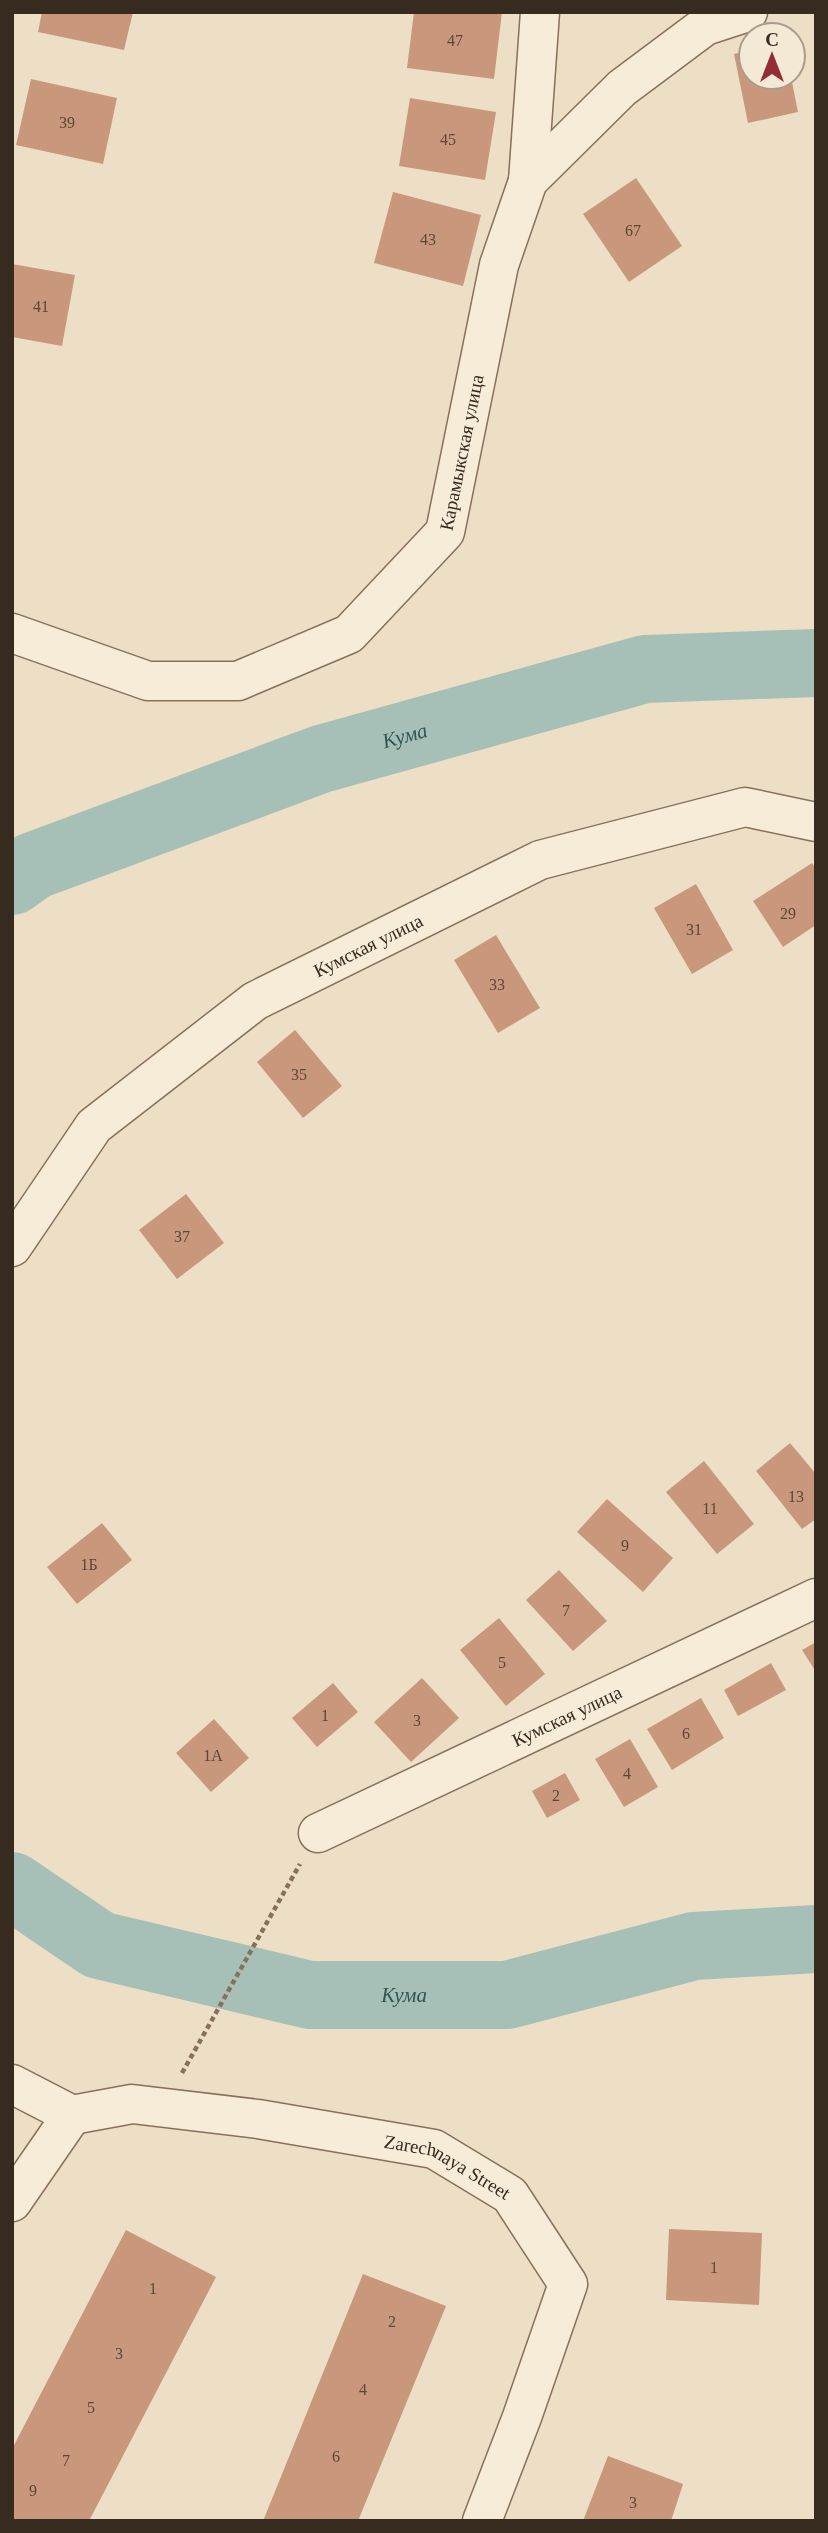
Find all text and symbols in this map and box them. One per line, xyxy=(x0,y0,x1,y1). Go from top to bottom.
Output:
north arrow xyxy=(737,21,807,91)
text: С xyxy=(765,29,779,50)
house number: 47 xyxy=(447,32,463,49)
house number: 39 xyxy=(59,114,75,131)
house number: 45 xyxy=(440,131,456,148)
house number: 67 xyxy=(625,222,641,239)
house number: 43 xyxy=(420,231,436,248)
house number: 41 xyxy=(33,298,49,315)
street label: Карамыкская улица xyxy=(436,372,488,532)
water label: Кума xyxy=(379,718,430,754)
house number: 29 xyxy=(780,905,796,922)
street label: Кумская улица xyxy=(310,910,427,981)
house number: 31 xyxy=(686,921,702,938)
house number: 33 xyxy=(489,976,505,993)
house number: 35 xyxy=(291,1066,307,1083)
house number: 37 xyxy=(174,1228,190,1245)
house number: 13 xyxy=(788,1488,804,1505)
house number: 11 xyxy=(702,1500,718,1517)
house number: 9 xyxy=(621,1537,629,1554)
house number: 1Б xyxy=(80,1556,98,1573)
house number: 7 xyxy=(562,1602,570,1619)
house number: 5 xyxy=(498,1654,506,1671)
street label: Кумская улица xyxy=(509,1681,626,1751)
house number: 1 xyxy=(321,1707,329,1724)
house number: 3 xyxy=(413,1712,421,1729)
house number: 6 xyxy=(682,1725,690,1742)
house number: 1А xyxy=(203,1747,223,1764)
house number: 4 xyxy=(623,1765,631,1782)
house number: 2 xyxy=(552,1787,560,1804)
water label: Кума xyxy=(380,1983,427,2007)
street label: Zarechnaya Street xyxy=(383,2131,515,2204)
house number: 1 xyxy=(710,2259,718,2276)
house number: 1 xyxy=(149,2280,157,2297)
house number: 2 xyxy=(388,2313,396,2330)
house number: 3 xyxy=(115,2345,123,2362)
house number: 4 xyxy=(359,2381,367,2398)
house number: 5 xyxy=(87,2399,95,2416)
house number: 6 xyxy=(332,2448,340,2465)
house number: 7 xyxy=(62,2452,70,2469)
house number: 9 xyxy=(29,2482,37,2499)
house number: 3 xyxy=(629,2494,637,2511)

